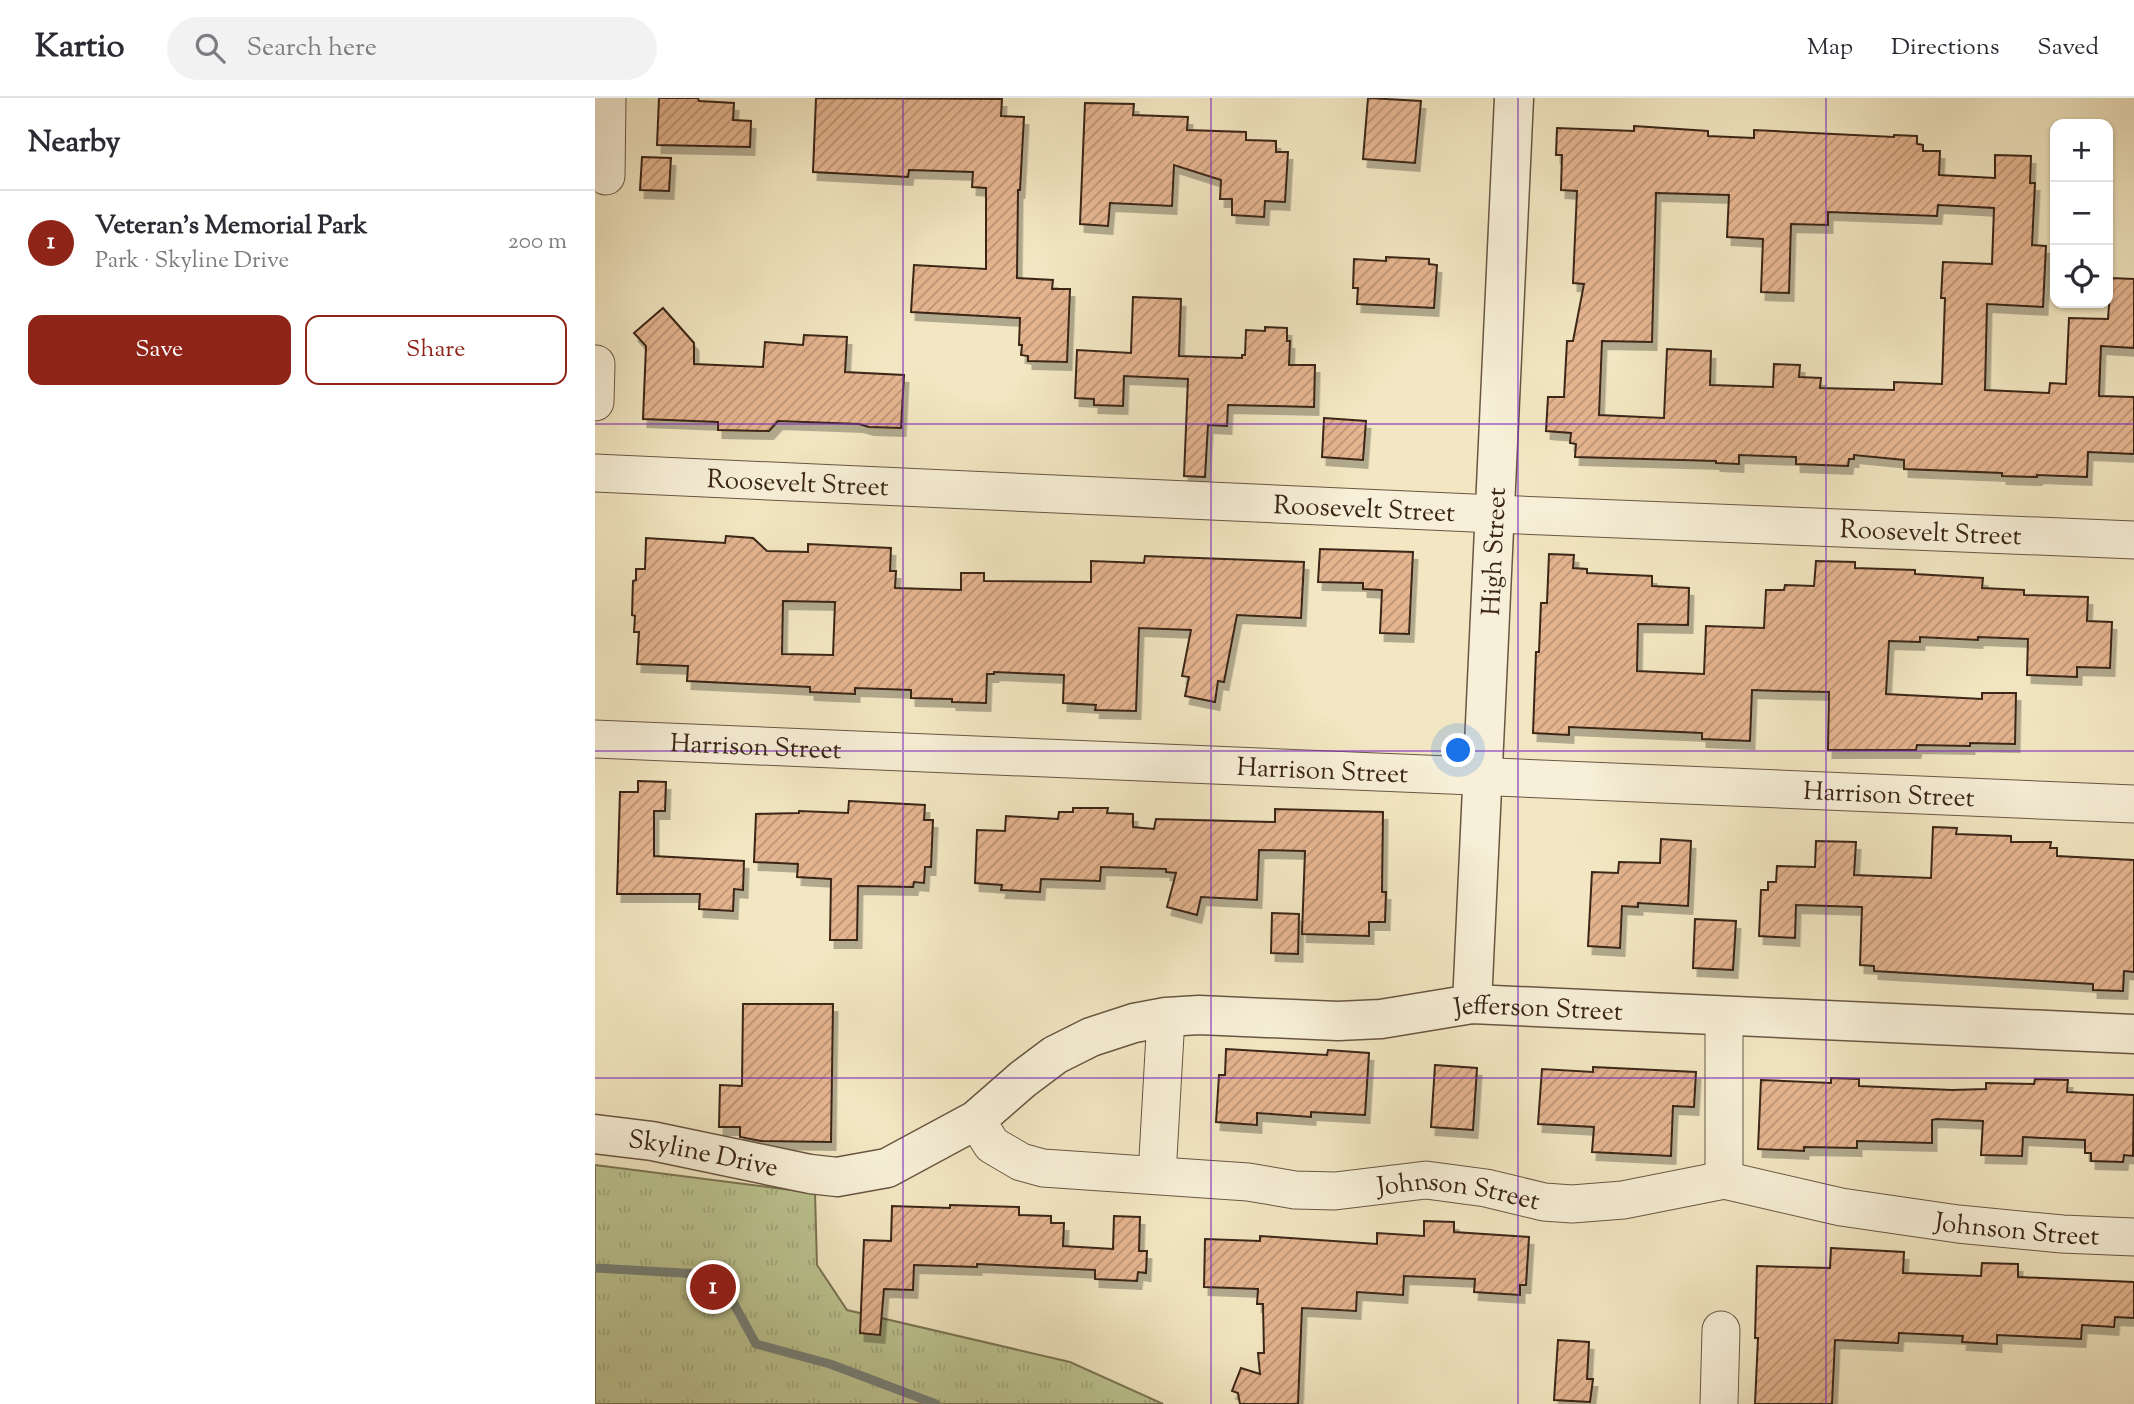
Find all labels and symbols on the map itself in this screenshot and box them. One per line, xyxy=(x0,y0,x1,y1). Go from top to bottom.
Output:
street label: Roosevelt Street xyxy=(706,462,889,507)
street label: High Street xyxy=(1474,486,1517,617)
street label: Roosevelt Street xyxy=(1272,488,1456,533)
street label: Roosevelt Street xyxy=(1839,512,2022,556)
street label: Harrison Street xyxy=(669,726,842,770)
your location xyxy=(1441,733,1475,767)
street label: Harrison Street xyxy=(1236,750,1409,794)
street label: Harrison Street xyxy=(1802,774,1975,818)
street label: Jefferson Street xyxy=(1449,988,1624,1032)
street label: Skyline Drive xyxy=(626,1122,781,1188)
street label: Johnson Street xyxy=(1373,1164,1543,1221)
street label: Johnson Street xyxy=(1930,1205,2100,1257)
pin: 1 xyxy=(690,1261,736,1313)

